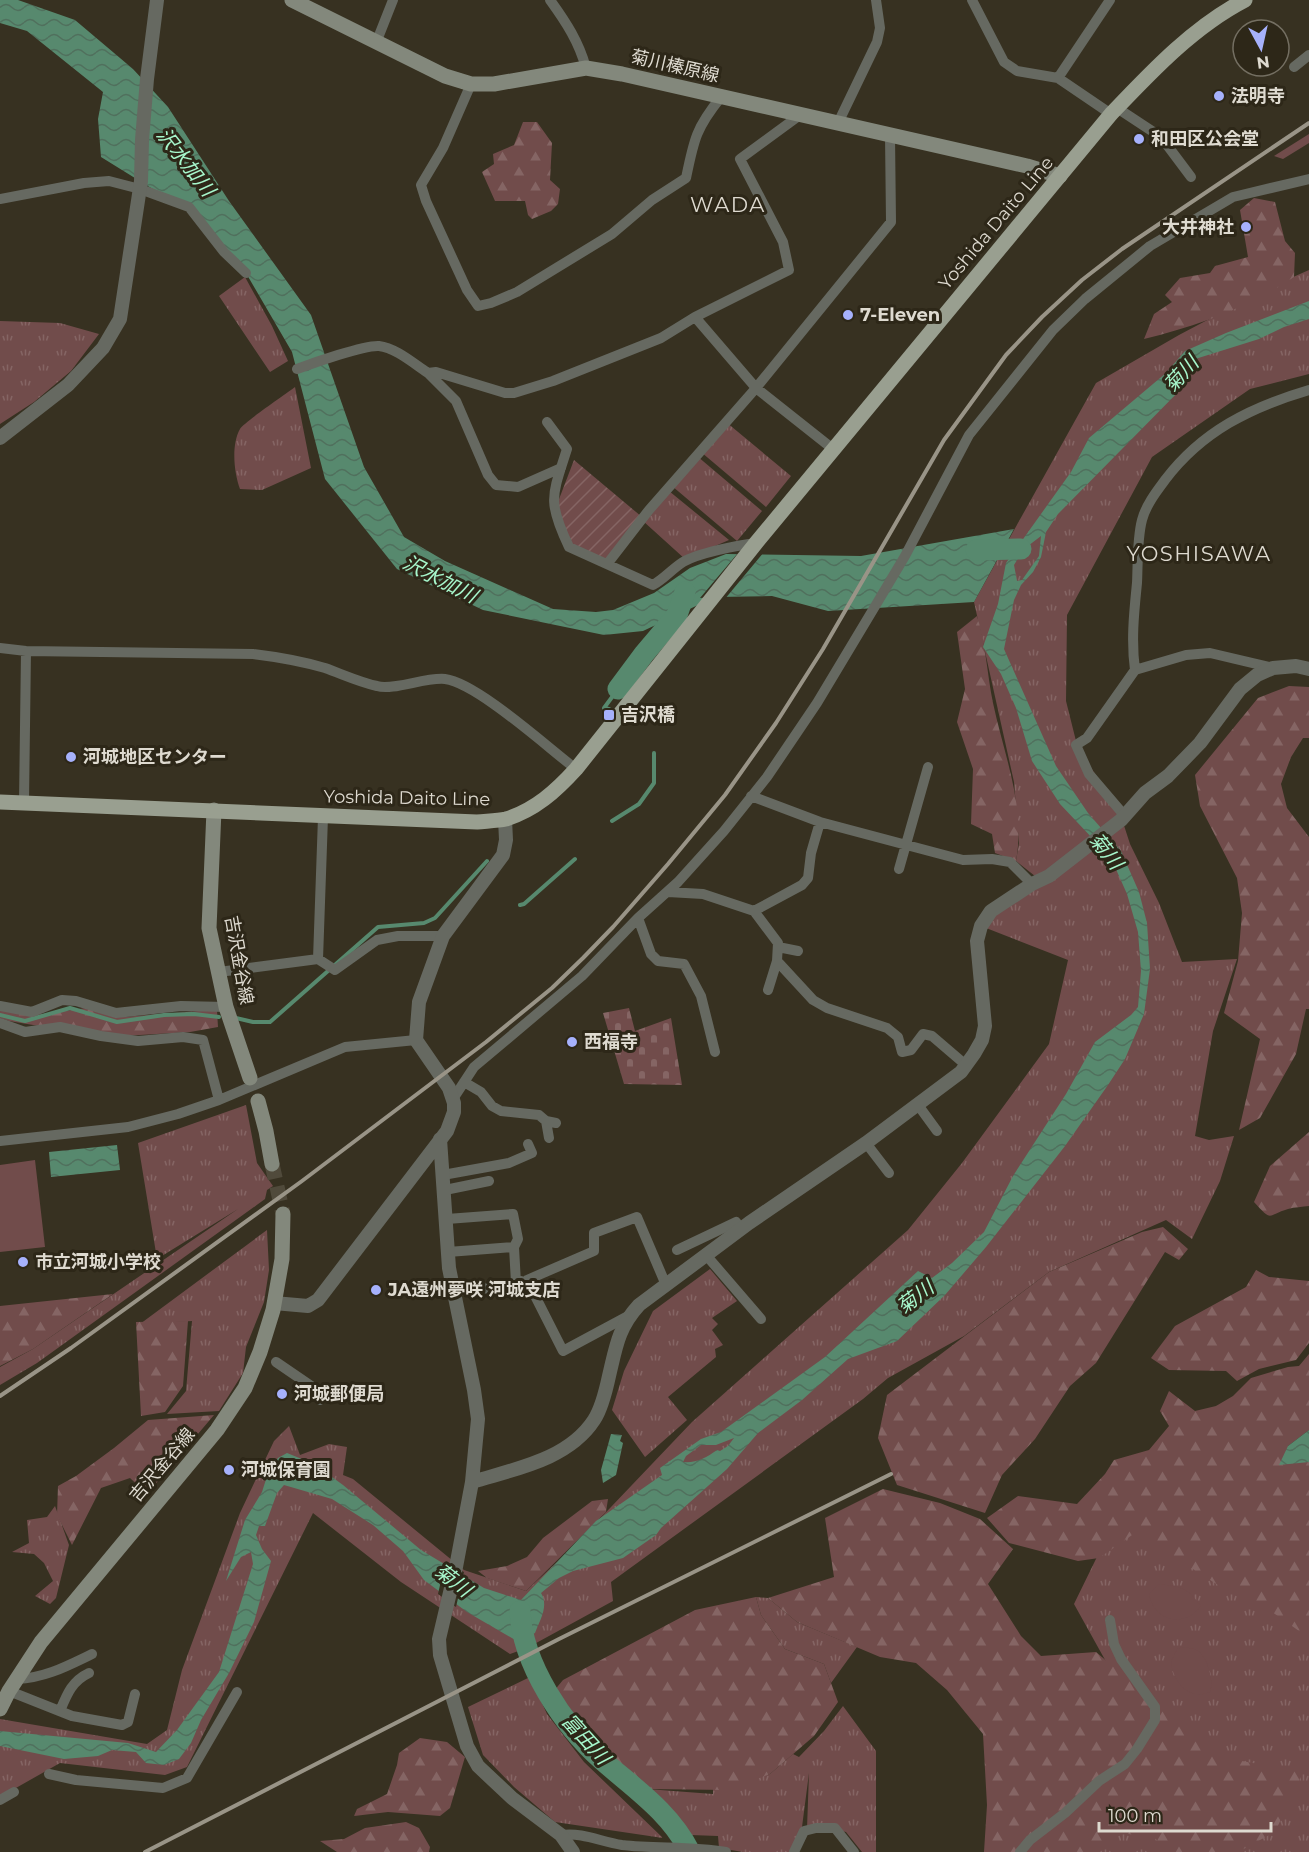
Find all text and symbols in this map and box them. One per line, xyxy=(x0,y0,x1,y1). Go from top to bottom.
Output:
north arrow xyxy=(1231,18,1291,78)
street label: 菊川榛原線 xyxy=(629,45,721,87)
text: N xyxy=(1255,52,1271,73)
place label: 法明寺 xyxy=(1231,85,1285,107)
marker: 法明寺 xyxy=(1212,89,1226,103)
water label: 沢水加川 xyxy=(152,123,221,202)
place label: 和田区公会堂 xyxy=(1151,128,1259,150)
marker: 和田区公会堂 xyxy=(1132,132,1146,146)
street label: Yoshida Daito Line xyxy=(934,152,1058,294)
district label: WADA xyxy=(690,192,766,217)
place label: 大井神社 xyxy=(1162,216,1234,238)
marker: 大井神社 xyxy=(1239,220,1253,234)
place label: 7-Eleven xyxy=(860,304,940,326)
marker: 7-Eleven xyxy=(841,308,855,322)
water label: 菊川 xyxy=(1159,350,1205,397)
district label: YOSHISAWA xyxy=(1127,541,1272,566)
water label: 沢水加川 xyxy=(399,550,483,609)
place label: 吉沢橋 xyxy=(621,704,675,726)
marker: 吉沢橋 xyxy=(602,708,616,722)
place label: 河城地区センター xyxy=(83,746,227,768)
marker: 河城地区センター xyxy=(64,750,78,764)
street label: Yoshida Daito Line xyxy=(324,786,491,810)
water label: 菊川 xyxy=(1084,828,1129,876)
street label: 吉沢金谷線 xyxy=(220,914,258,1006)
place label: 西福寺 xyxy=(584,1031,638,1053)
marker: 西福寺 xyxy=(565,1035,579,1049)
place label: 市立河城小学校 xyxy=(35,1251,161,1273)
marker: 市立河城小学校 xyxy=(16,1255,30,1269)
water label: 菊川 xyxy=(892,1274,940,1319)
place label: JA遠州夢咲 河城支店 xyxy=(387,1279,560,1301)
marker: JA遠州夢咲 河城支店 xyxy=(369,1283,383,1297)
place label: 河城郵便局 xyxy=(294,1383,384,1405)
marker: 河城郵便局 xyxy=(275,1387,289,1401)
street label: 吉沢金谷線 xyxy=(125,1423,199,1507)
place label: 河城保育園 xyxy=(241,1459,331,1481)
marker: 河城保育園 xyxy=(222,1463,236,1477)
water label: 菊川 xyxy=(430,1558,478,1603)
water label: 富田川 xyxy=(557,1709,616,1771)
scale bar xyxy=(1099,1795,1272,1833)
text: 100 m xyxy=(1108,1805,1162,1827)

